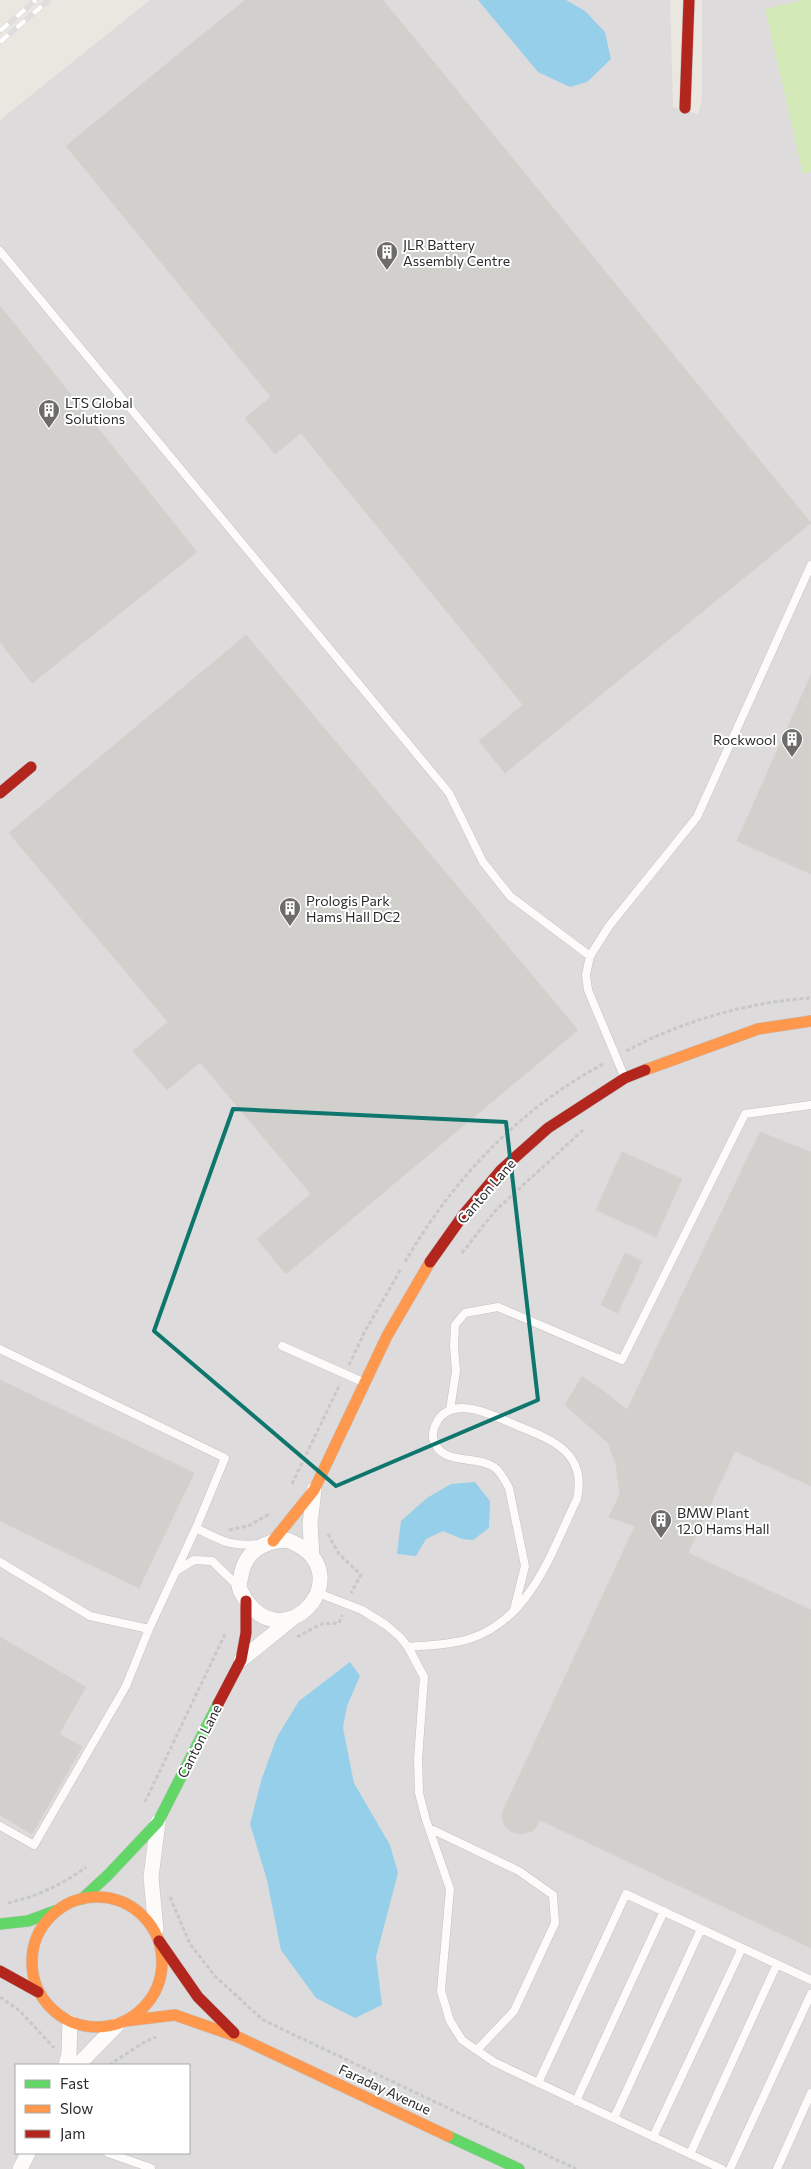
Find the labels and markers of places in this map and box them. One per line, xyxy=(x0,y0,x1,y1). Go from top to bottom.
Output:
place label: JLR Battery Assembly Centre xyxy=(403,236,510,269)
building icon: JLR Battery Assembly Centre xyxy=(375,240,399,271)
place label: LTS Global Solutions xyxy=(65,394,133,427)
building icon: LTS Global Solutions xyxy=(37,398,61,429)
building icon: Rockwool xyxy=(780,727,804,758)
place label: Rockwool xyxy=(713,731,776,748)
place label: Prologis Park Hams Hall DC2 xyxy=(306,892,401,925)
building icon: Prologis Park Hams Hall DC2 xyxy=(278,896,302,927)
place label: BMW Plant 12.0 Hams Hall xyxy=(677,1504,770,1537)
building icon: BMW Plant 12.0 Hams Hall xyxy=(649,1508,673,1539)

